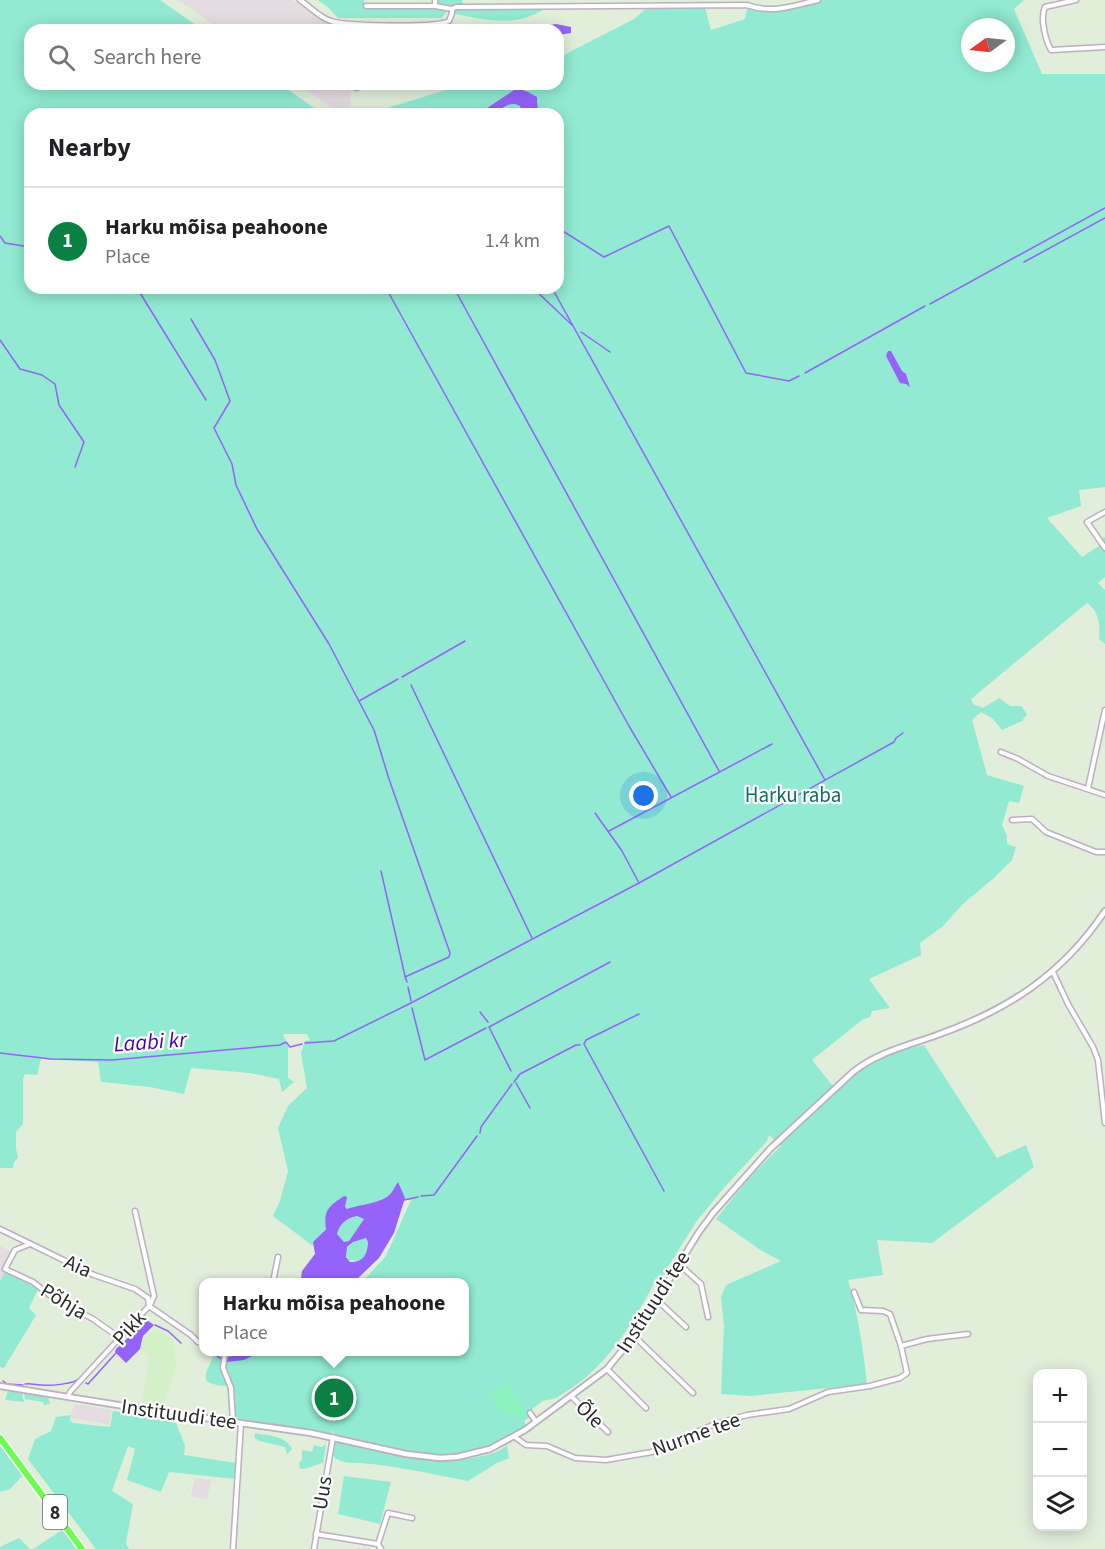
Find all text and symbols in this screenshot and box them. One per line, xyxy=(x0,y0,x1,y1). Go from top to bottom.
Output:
north arrow xyxy=(961,18,1015,72)
search box xyxy=(24,24,564,90)
icon: search xyxy=(45,41,78,74)
text: Search here xyxy=(93,41,201,73)
text: Nearby xyxy=(48,129,131,166)
text: Harku mõisa peahoone xyxy=(105,211,328,243)
text: 1 xyxy=(62,227,73,255)
text: 1.4 km xyxy=(485,227,540,255)
text: Place xyxy=(105,243,150,271)
park label: Harku raba xyxy=(745,780,841,810)
your location xyxy=(629,781,658,810)
water label: Laabi kr xyxy=(113,1023,189,1060)
street label: Instituudi tee xyxy=(609,1245,697,1359)
street label: Aia xyxy=(59,1247,97,1285)
street label: Põhja xyxy=(35,1275,93,1327)
popup xyxy=(199,1278,469,1356)
text: Harku mõisa peahoone xyxy=(223,1287,445,1319)
street label: Pikk xyxy=(105,1303,153,1352)
text: Place xyxy=(223,1319,268,1347)
map controls xyxy=(1033,1369,1087,1531)
button: + xyxy=(1033,1369,1087,1423)
pin: 1 xyxy=(314,1376,354,1420)
street label: Instituudi tee xyxy=(119,1391,239,1437)
street label: Õle xyxy=(569,1393,611,1435)
street label: Nurme tee xyxy=(648,1404,744,1464)
button: − xyxy=(1033,1423,1087,1477)
street label: Uus xyxy=(305,1474,339,1512)
button: layers xyxy=(1033,1477,1087,1531)
road number: 8 xyxy=(43,1495,67,1529)

